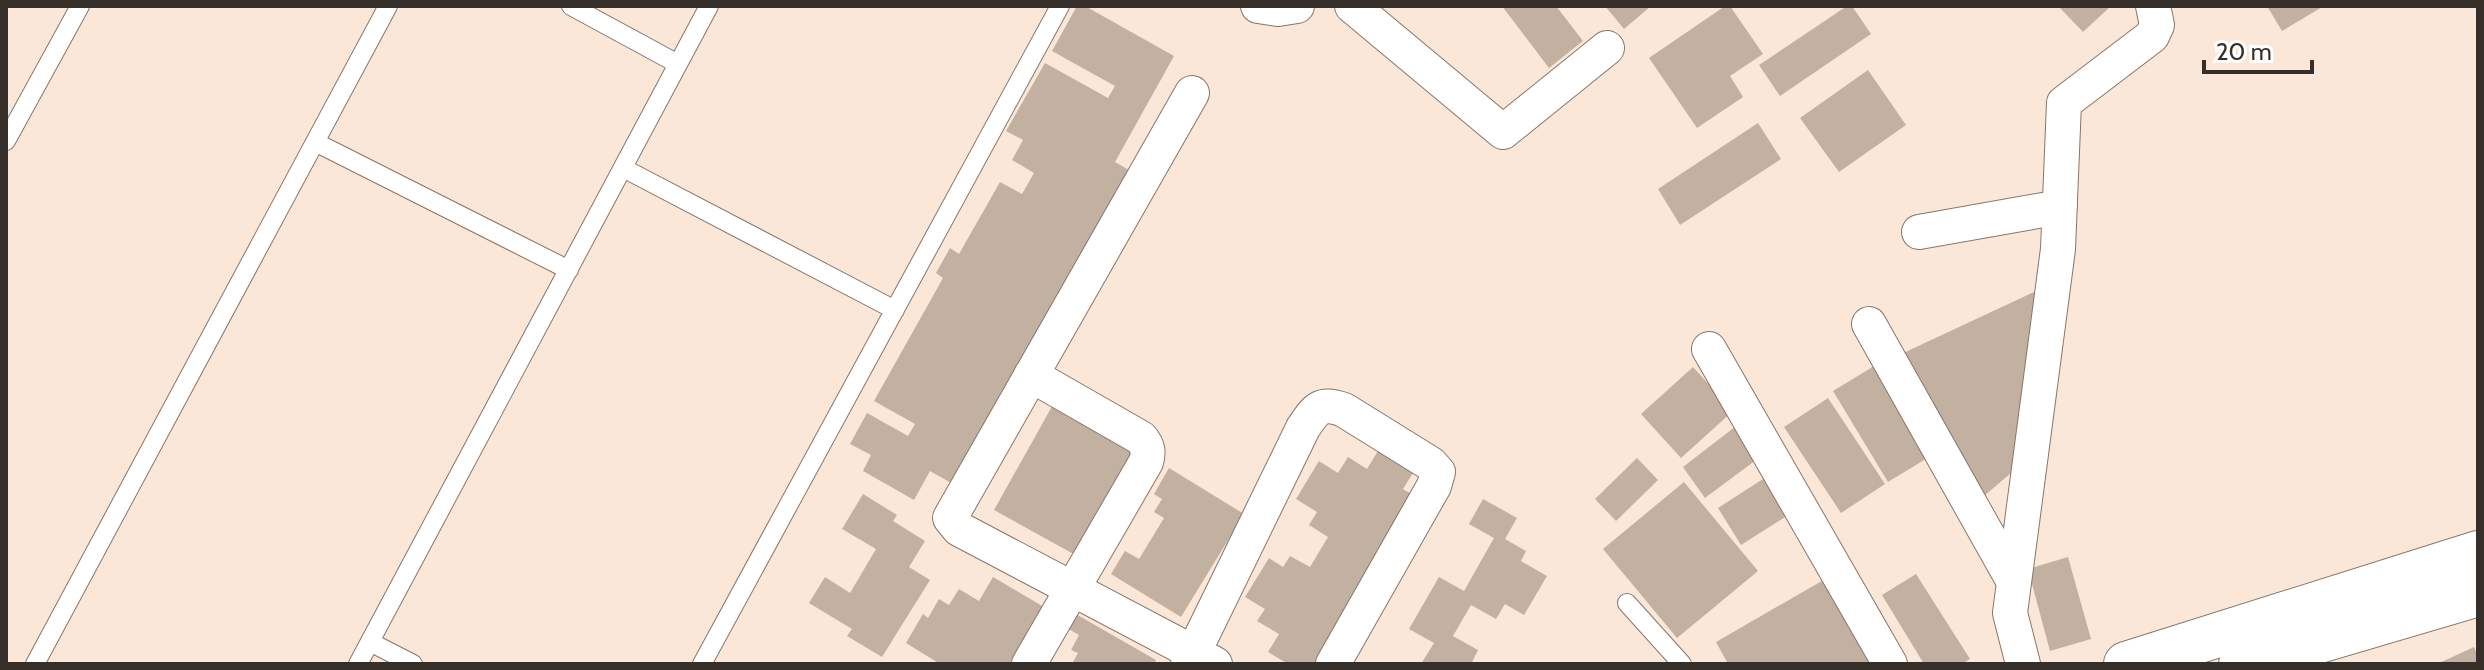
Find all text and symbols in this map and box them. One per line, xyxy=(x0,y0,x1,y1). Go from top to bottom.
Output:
scale bar xyxy=(2204,24,2312,74)
text: 20 m xyxy=(2216,37,2272,66)

